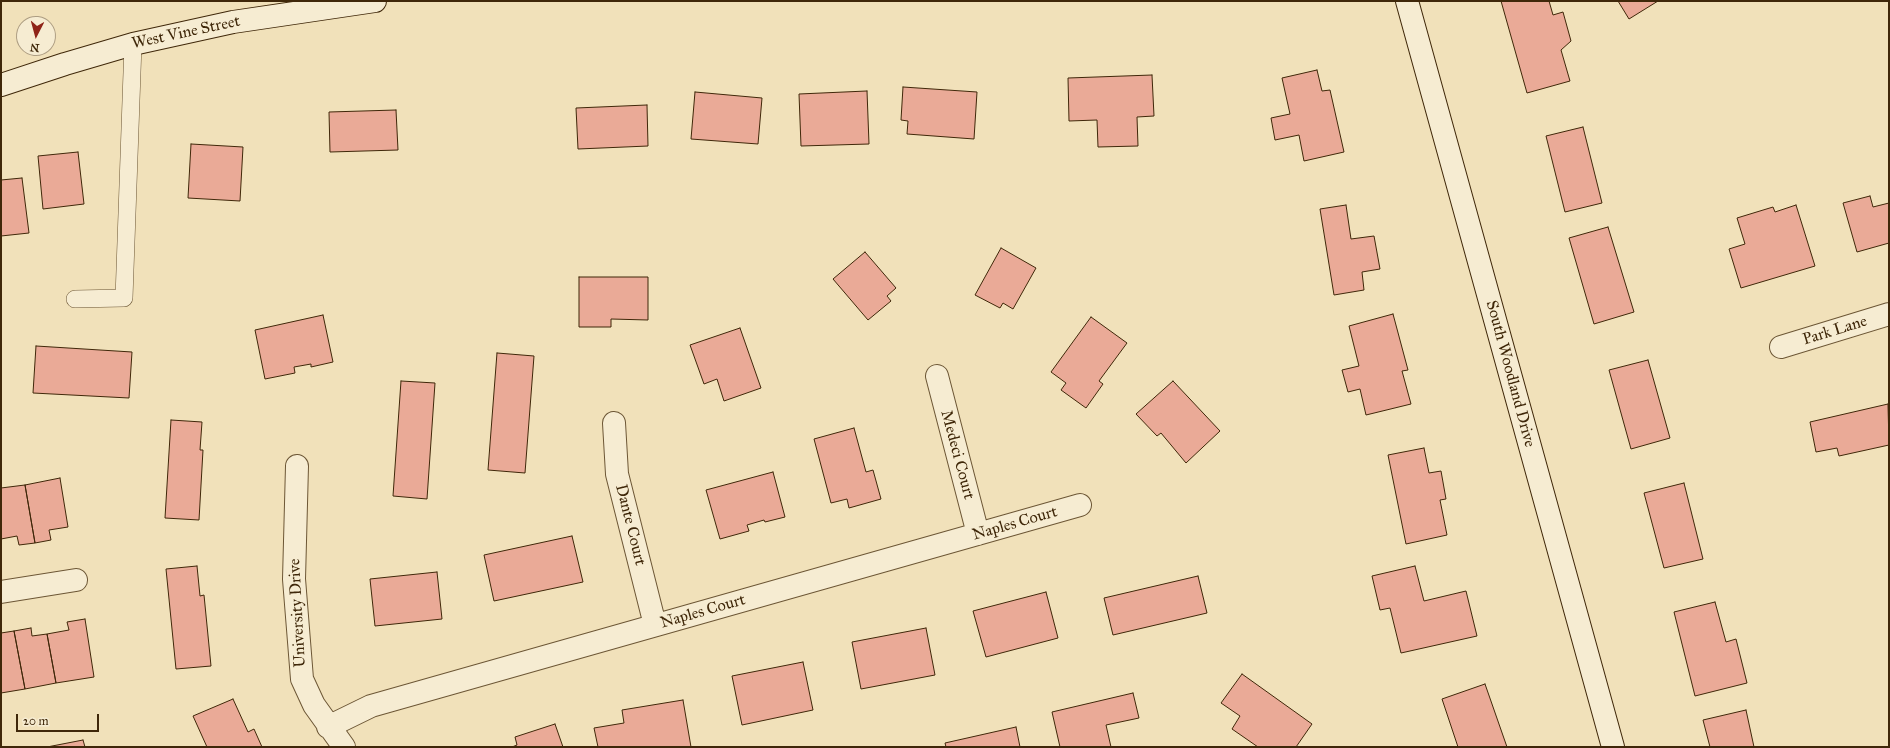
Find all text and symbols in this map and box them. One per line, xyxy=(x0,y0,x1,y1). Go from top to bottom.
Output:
street label: West Vine Street xyxy=(130,12,242,54)
north arrow xyxy=(16,16,56,56)
text: N xyxy=(29,40,40,54)
street label: South Woodland Drive xyxy=(1481,299,1539,449)
street label: Park Lane xyxy=(1801,312,1869,350)
street label: Medeci Court xyxy=(936,408,978,502)
street label: Dante Court xyxy=(611,482,649,568)
street label: Naples Court xyxy=(970,503,1060,545)
street label: University Drive xyxy=(286,558,310,668)
street label: Naples Court xyxy=(658,591,748,633)
scale bar xyxy=(18,706,101,732)
text: 20 m xyxy=(23,714,49,728)

